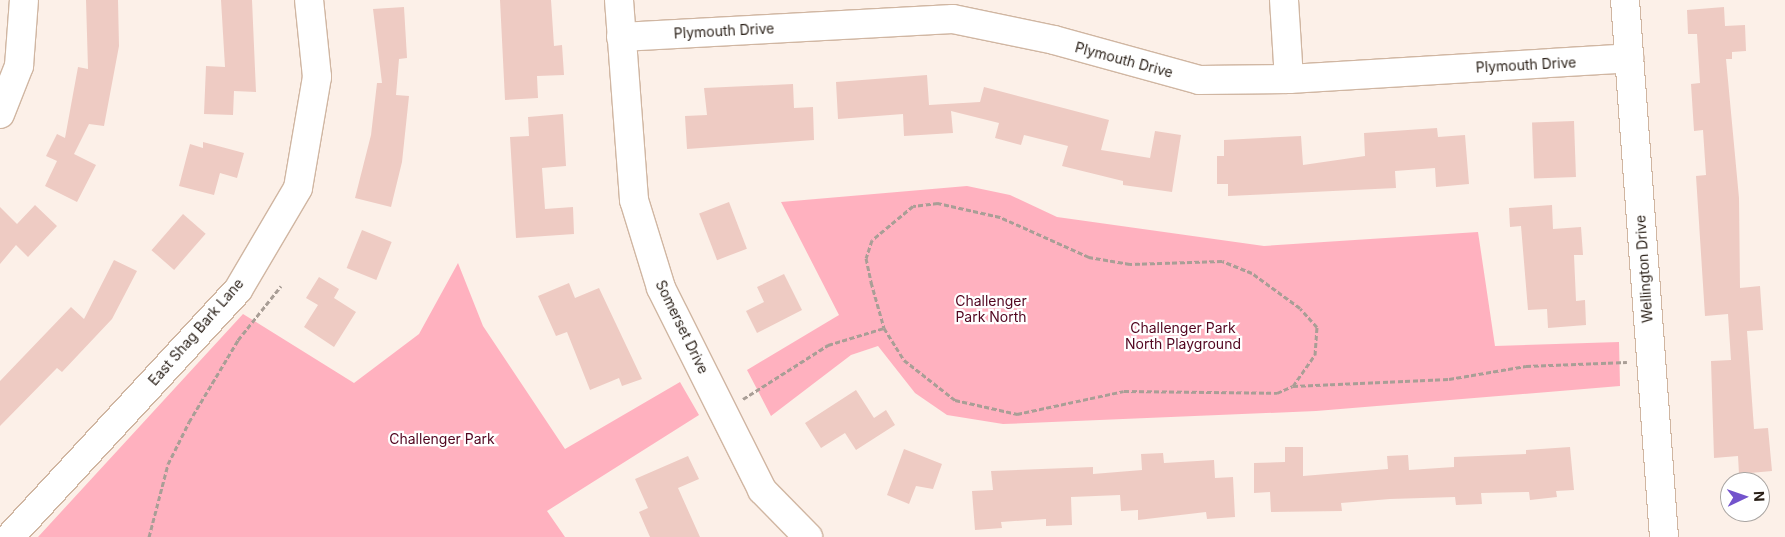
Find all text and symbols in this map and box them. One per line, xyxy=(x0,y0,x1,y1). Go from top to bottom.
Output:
street label: Plymouth Drive xyxy=(673,20,775,42)
street label: Plymouth Drive xyxy=(1073,39,1175,81)
street label: Plymouth Drive xyxy=(1475,54,1577,76)
street label: Wellington Drive xyxy=(1632,215,1656,323)
street label: East Shag Bark Lane xyxy=(145,275,247,389)
street label: Somerset Drive xyxy=(652,278,712,376)
park label: Challenger Park North xyxy=(955,293,1027,326)
park label: Challenger Park North Playground xyxy=(1125,320,1241,352)
park label: Challenger Park xyxy=(389,431,495,447)
north arrow xyxy=(1720,472,1770,522)
text: N xyxy=(1751,490,1768,502)

